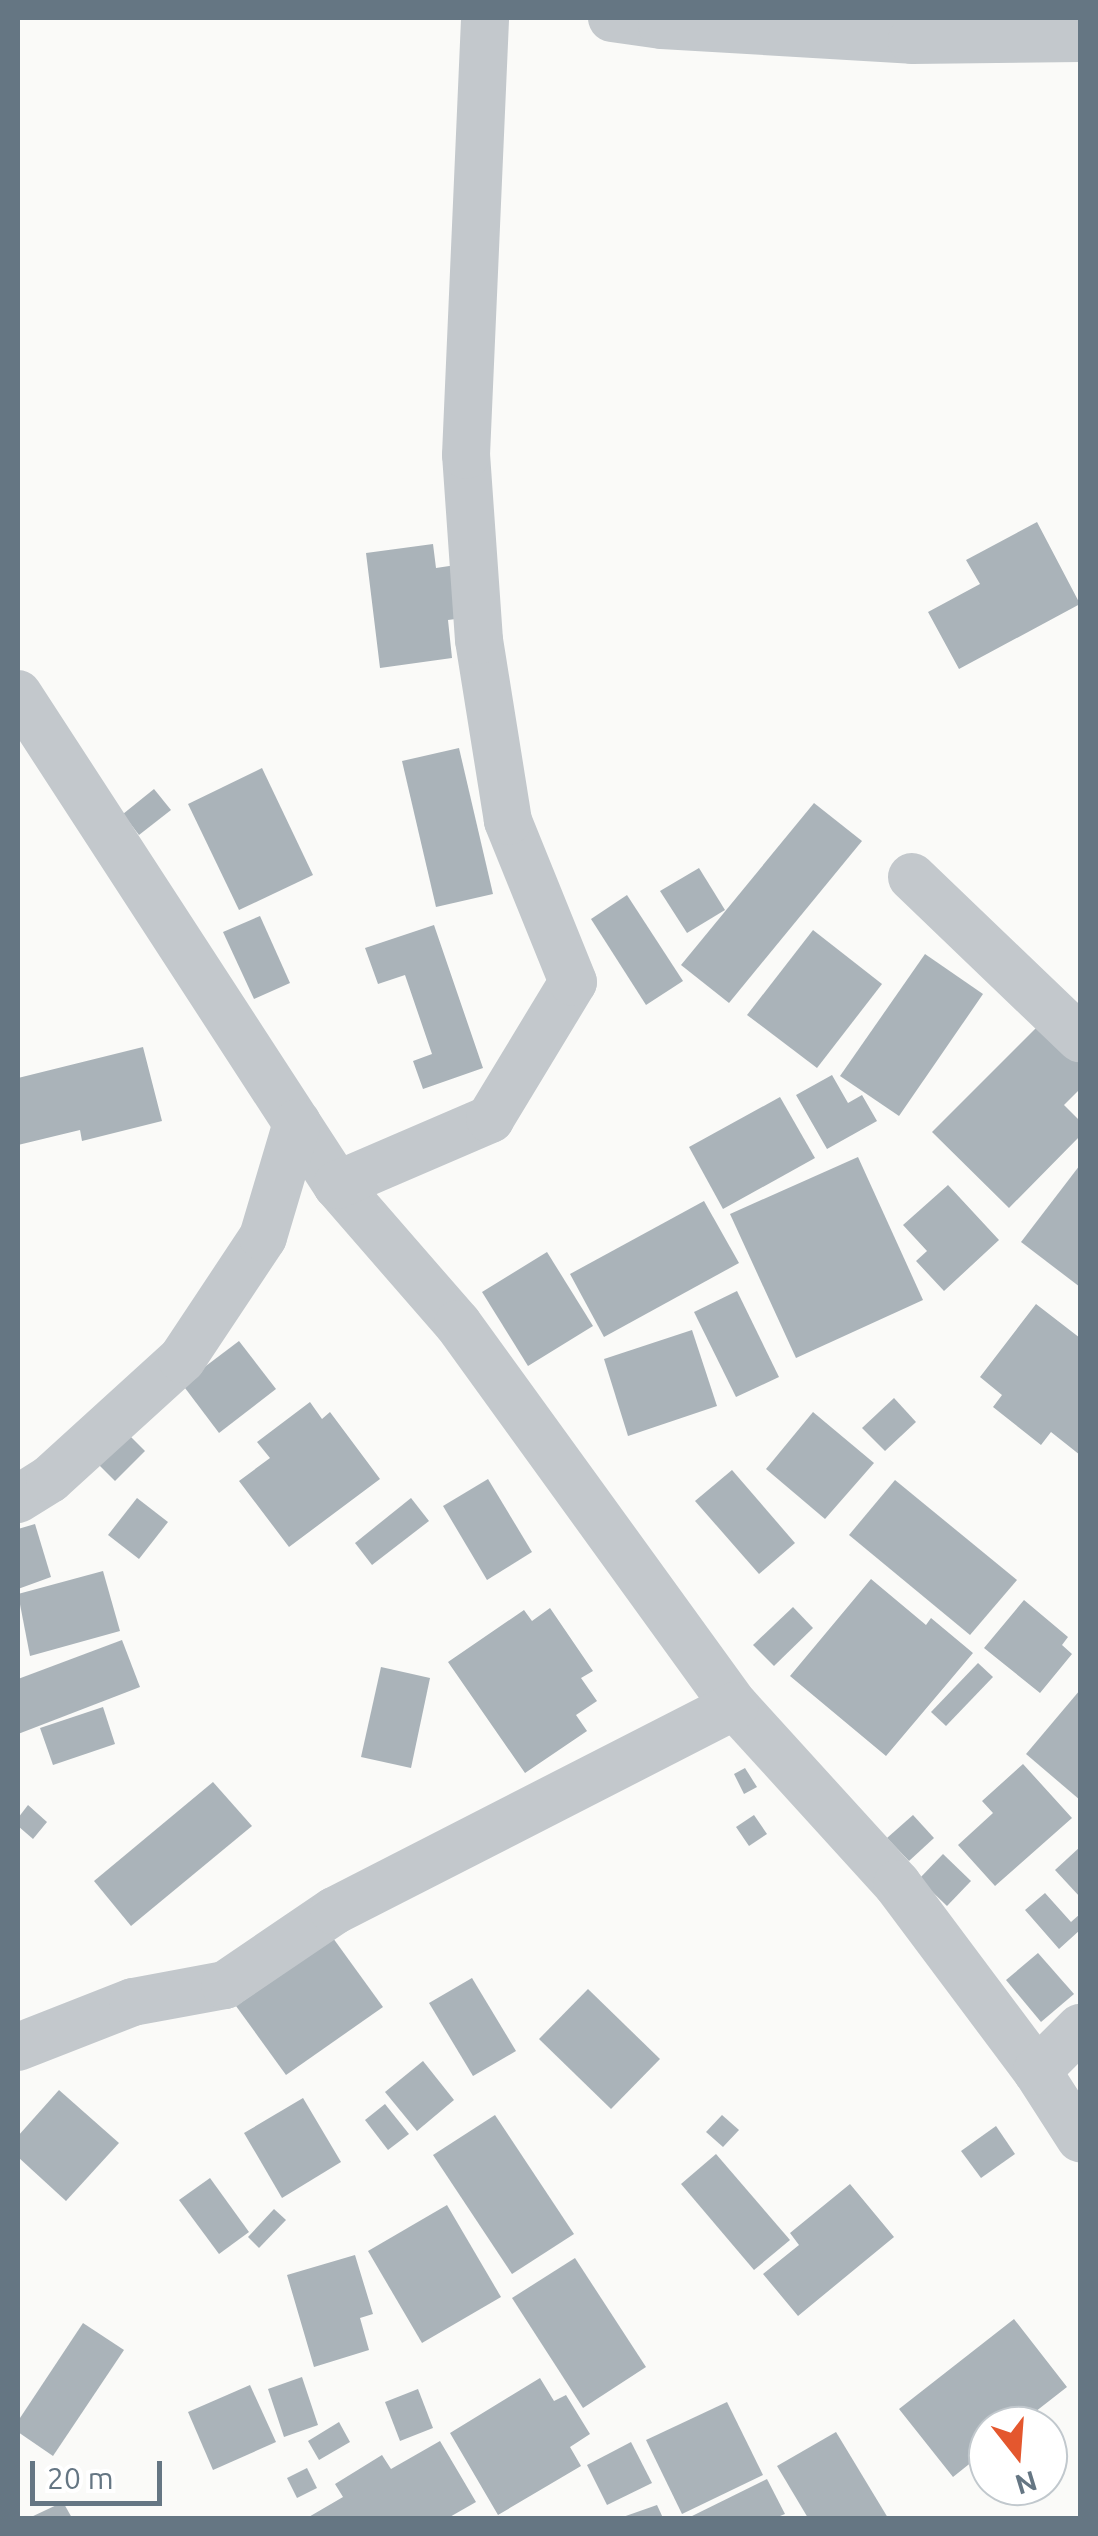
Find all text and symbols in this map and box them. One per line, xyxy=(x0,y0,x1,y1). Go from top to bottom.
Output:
north arrow xyxy=(968,2406,1068,2506)
scale bar xyxy=(35,2441,168,2503)
text: 20 m xyxy=(47,2461,114,2495)
text: N xyxy=(1012,2465,1041,2501)

